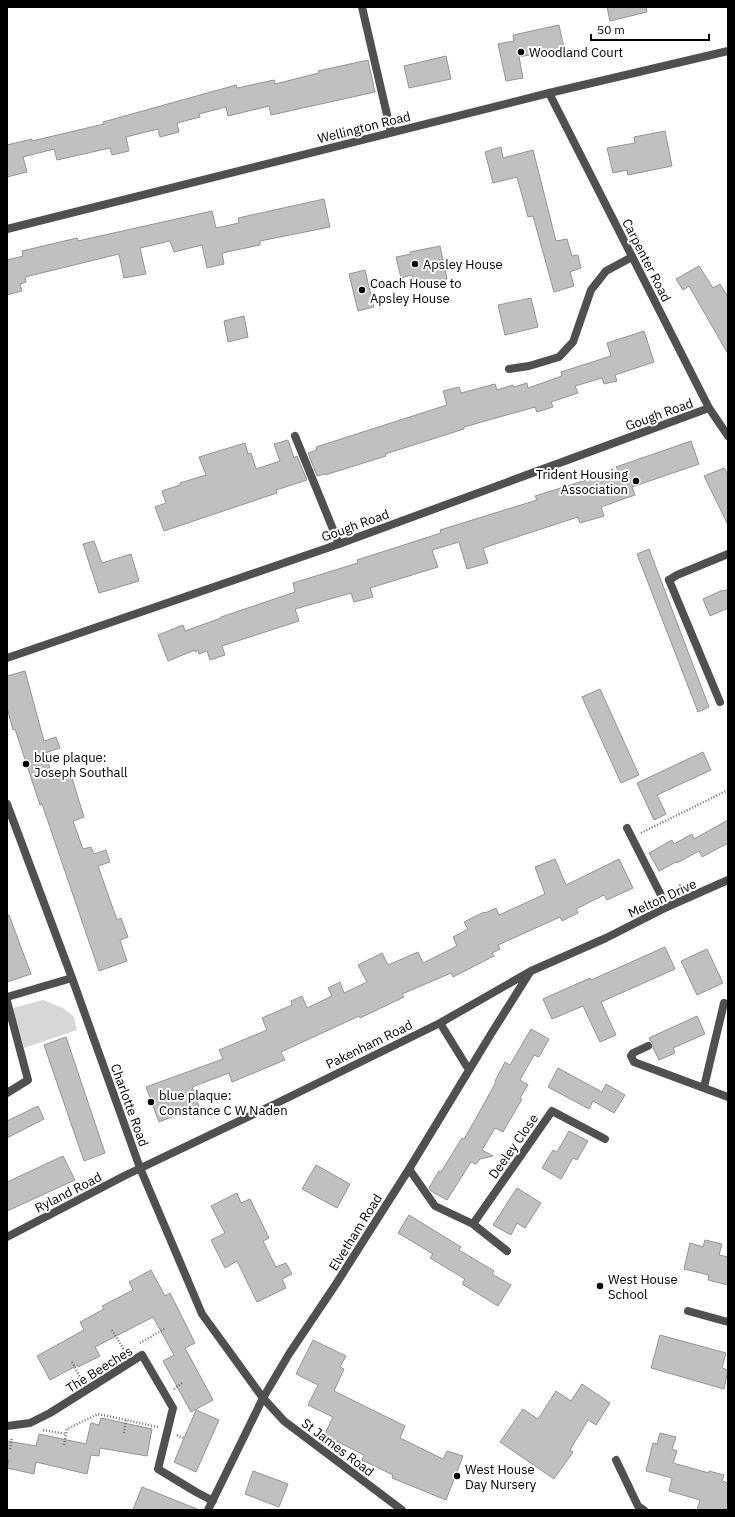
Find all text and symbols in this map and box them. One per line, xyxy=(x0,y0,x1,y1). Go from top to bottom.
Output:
scale bar xyxy=(591,16,709,42)
text: 50 m xyxy=(597,22,625,37)
place label: Woodland Court xyxy=(529,44,623,61)
marker: Woodland Court xyxy=(516,47,526,57)
street label: Wellington Road xyxy=(316,108,412,147)
street label: Carpenter Road xyxy=(618,216,675,305)
place label: Apsley House xyxy=(423,256,503,273)
marker: Apsley House xyxy=(410,259,420,269)
place label: Coach House to Apsley House xyxy=(370,275,461,307)
marker: Coach House to Apsley House xyxy=(357,285,367,295)
street label: Gough Road xyxy=(623,394,695,435)
place label: Trident Housing Association xyxy=(536,466,628,498)
marker: Trident Housing Association xyxy=(631,476,641,486)
street label: Gough Road xyxy=(319,505,391,546)
place label: blue plaque: Joseph Southall xyxy=(34,749,128,781)
marker: blue plaque: Joseph Southall xyxy=(21,759,31,769)
street label: Melton Drive xyxy=(625,875,699,922)
street label: Pakenham Road xyxy=(323,1016,415,1073)
street label: Charlotte Road xyxy=(107,1061,152,1149)
place label: blue plaque: Constance C W Naden xyxy=(159,1087,288,1119)
marker: blue plaque: Constance C W Naden xyxy=(146,1097,156,1107)
street label: Deeley Close xyxy=(485,1110,542,1182)
street label: Ryland Road xyxy=(32,1168,105,1217)
street label: Elvetham Road xyxy=(325,1191,386,1274)
place label: West House School xyxy=(608,1271,678,1303)
marker: West House School xyxy=(595,1281,605,1291)
street label: The Beeches xyxy=(63,1342,136,1397)
street label: St James Road xyxy=(298,1415,377,1480)
place label: West House Day Nursery xyxy=(465,1461,537,1493)
marker: West House Day Nursery xyxy=(452,1471,462,1481)

